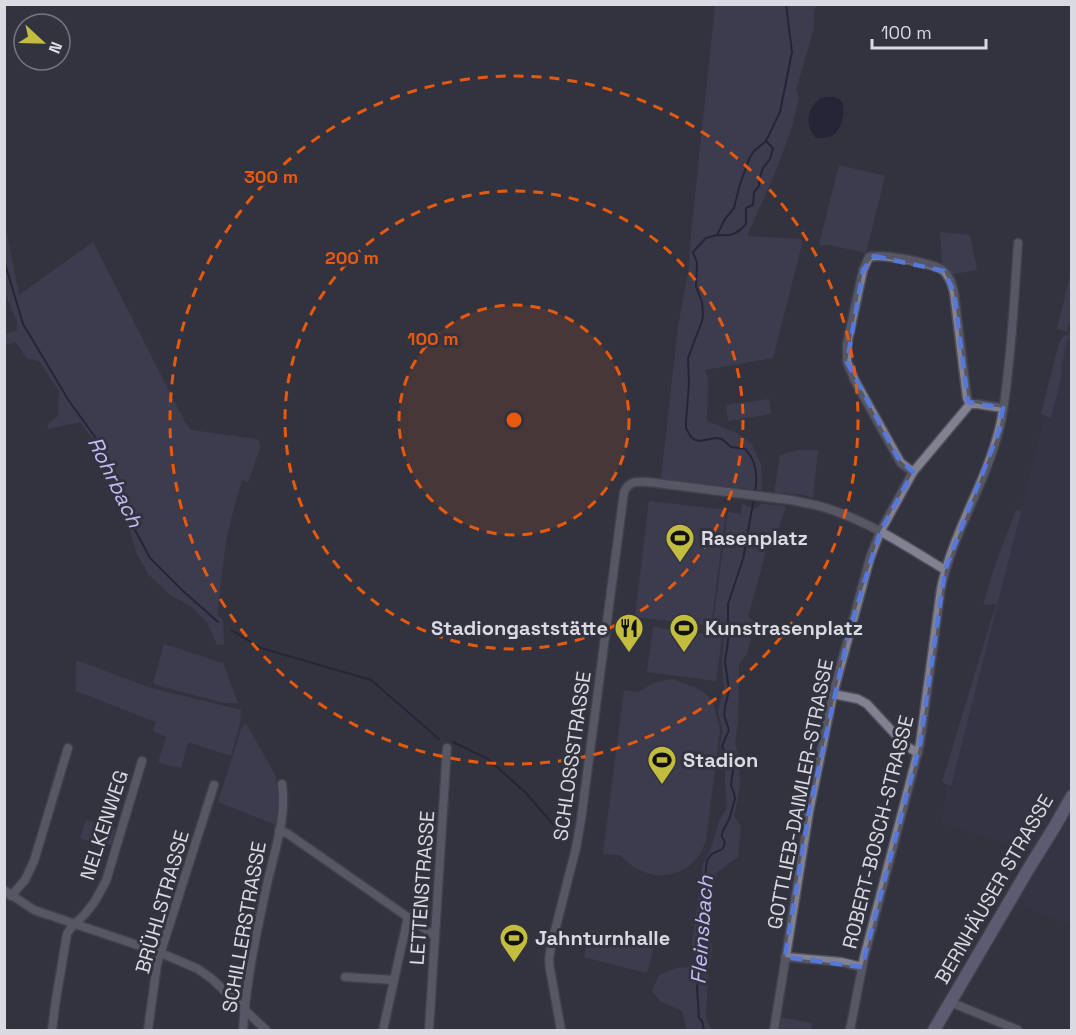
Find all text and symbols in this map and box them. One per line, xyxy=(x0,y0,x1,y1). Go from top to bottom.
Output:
north arrow xyxy=(12,12,72,72)
scale bar xyxy=(872,12,986,50)
text: 100 m xyxy=(881,21,932,44)
text: N xyxy=(44,39,67,56)
text: 300 m xyxy=(244,165,298,188)
text: 200 m xyxy=(325,246,379,269)
text: 100 m xyxy=(407,327,459,350)
centre of rings xyxy=(504,410,524,430)
water label: Rohrbach xyxy=(82,432,150,533)
sports icon: Rasenplatz xyxy=(664,522,696,564)
place label: Rasenplatz xyxy=(701,525,808,551)
restaurant icon: Stadiongaststätte xyxy=(613,612,645,654)
sports icon: Kunstrasenplatz xyxy=(668,612,700,654)
place label: Stadiongaststätte xyxy=(431,615,608,641)
place label: Kunstrasenplatz xyxy=(705,615,863,641)
street label: GOTTLIEB-DAIMLER-STRASSE xyxy=(761,657,839,931)
street label: SCHLOSSSTRASSE xyxy=(547,670,597,842)
street label: ROBERT-BOSCH-STRASSE xyxy=(836,712,920,952)
sports icon: Stadion xyxy=(646,744,678,786)
place label: Stadion xyxy=(683,747,758,773)
street label: NELKENWEG xyxy=(74,767,134,883)
street label: BERNHÄUSER STRASSE xyxy=(929,789,1059,989)
street label: LETTENSTRASSE xyxy=(404,810,440,966)
street label: BRÜHLSTRASSE xyxy=(129,827,195,977)
street label: SCHILLERSTRASSE xyxy=(216,839,272,1015)
water label: Fleinsbach xyxy=(684,874,719,985)
sports icon: Jahnturnhalle xyxy=(498,922,530,964)
place label: Jahnturnhalle xyxy=(535,925,670,951)

